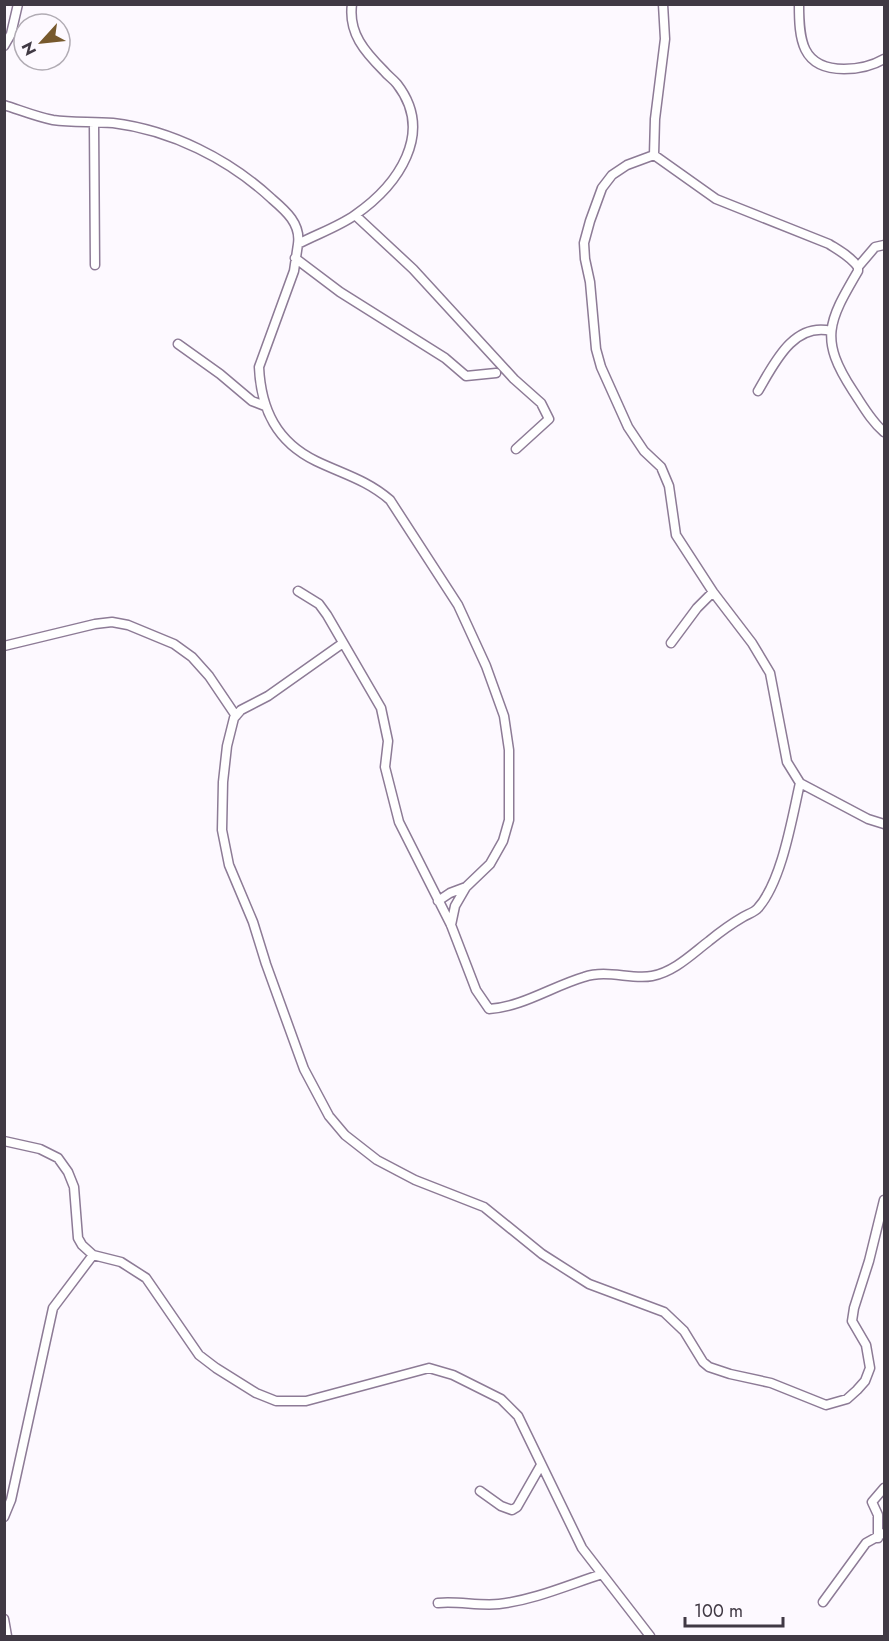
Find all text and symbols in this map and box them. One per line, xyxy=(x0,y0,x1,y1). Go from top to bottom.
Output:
north arrow xyxy=(12,12,72,72)
text: N xyxy=(16,38,42,59)
scale bar xyxy=(685,1590,782,1628)
text: 100 m xyxy=(694,1598,743,1624)

